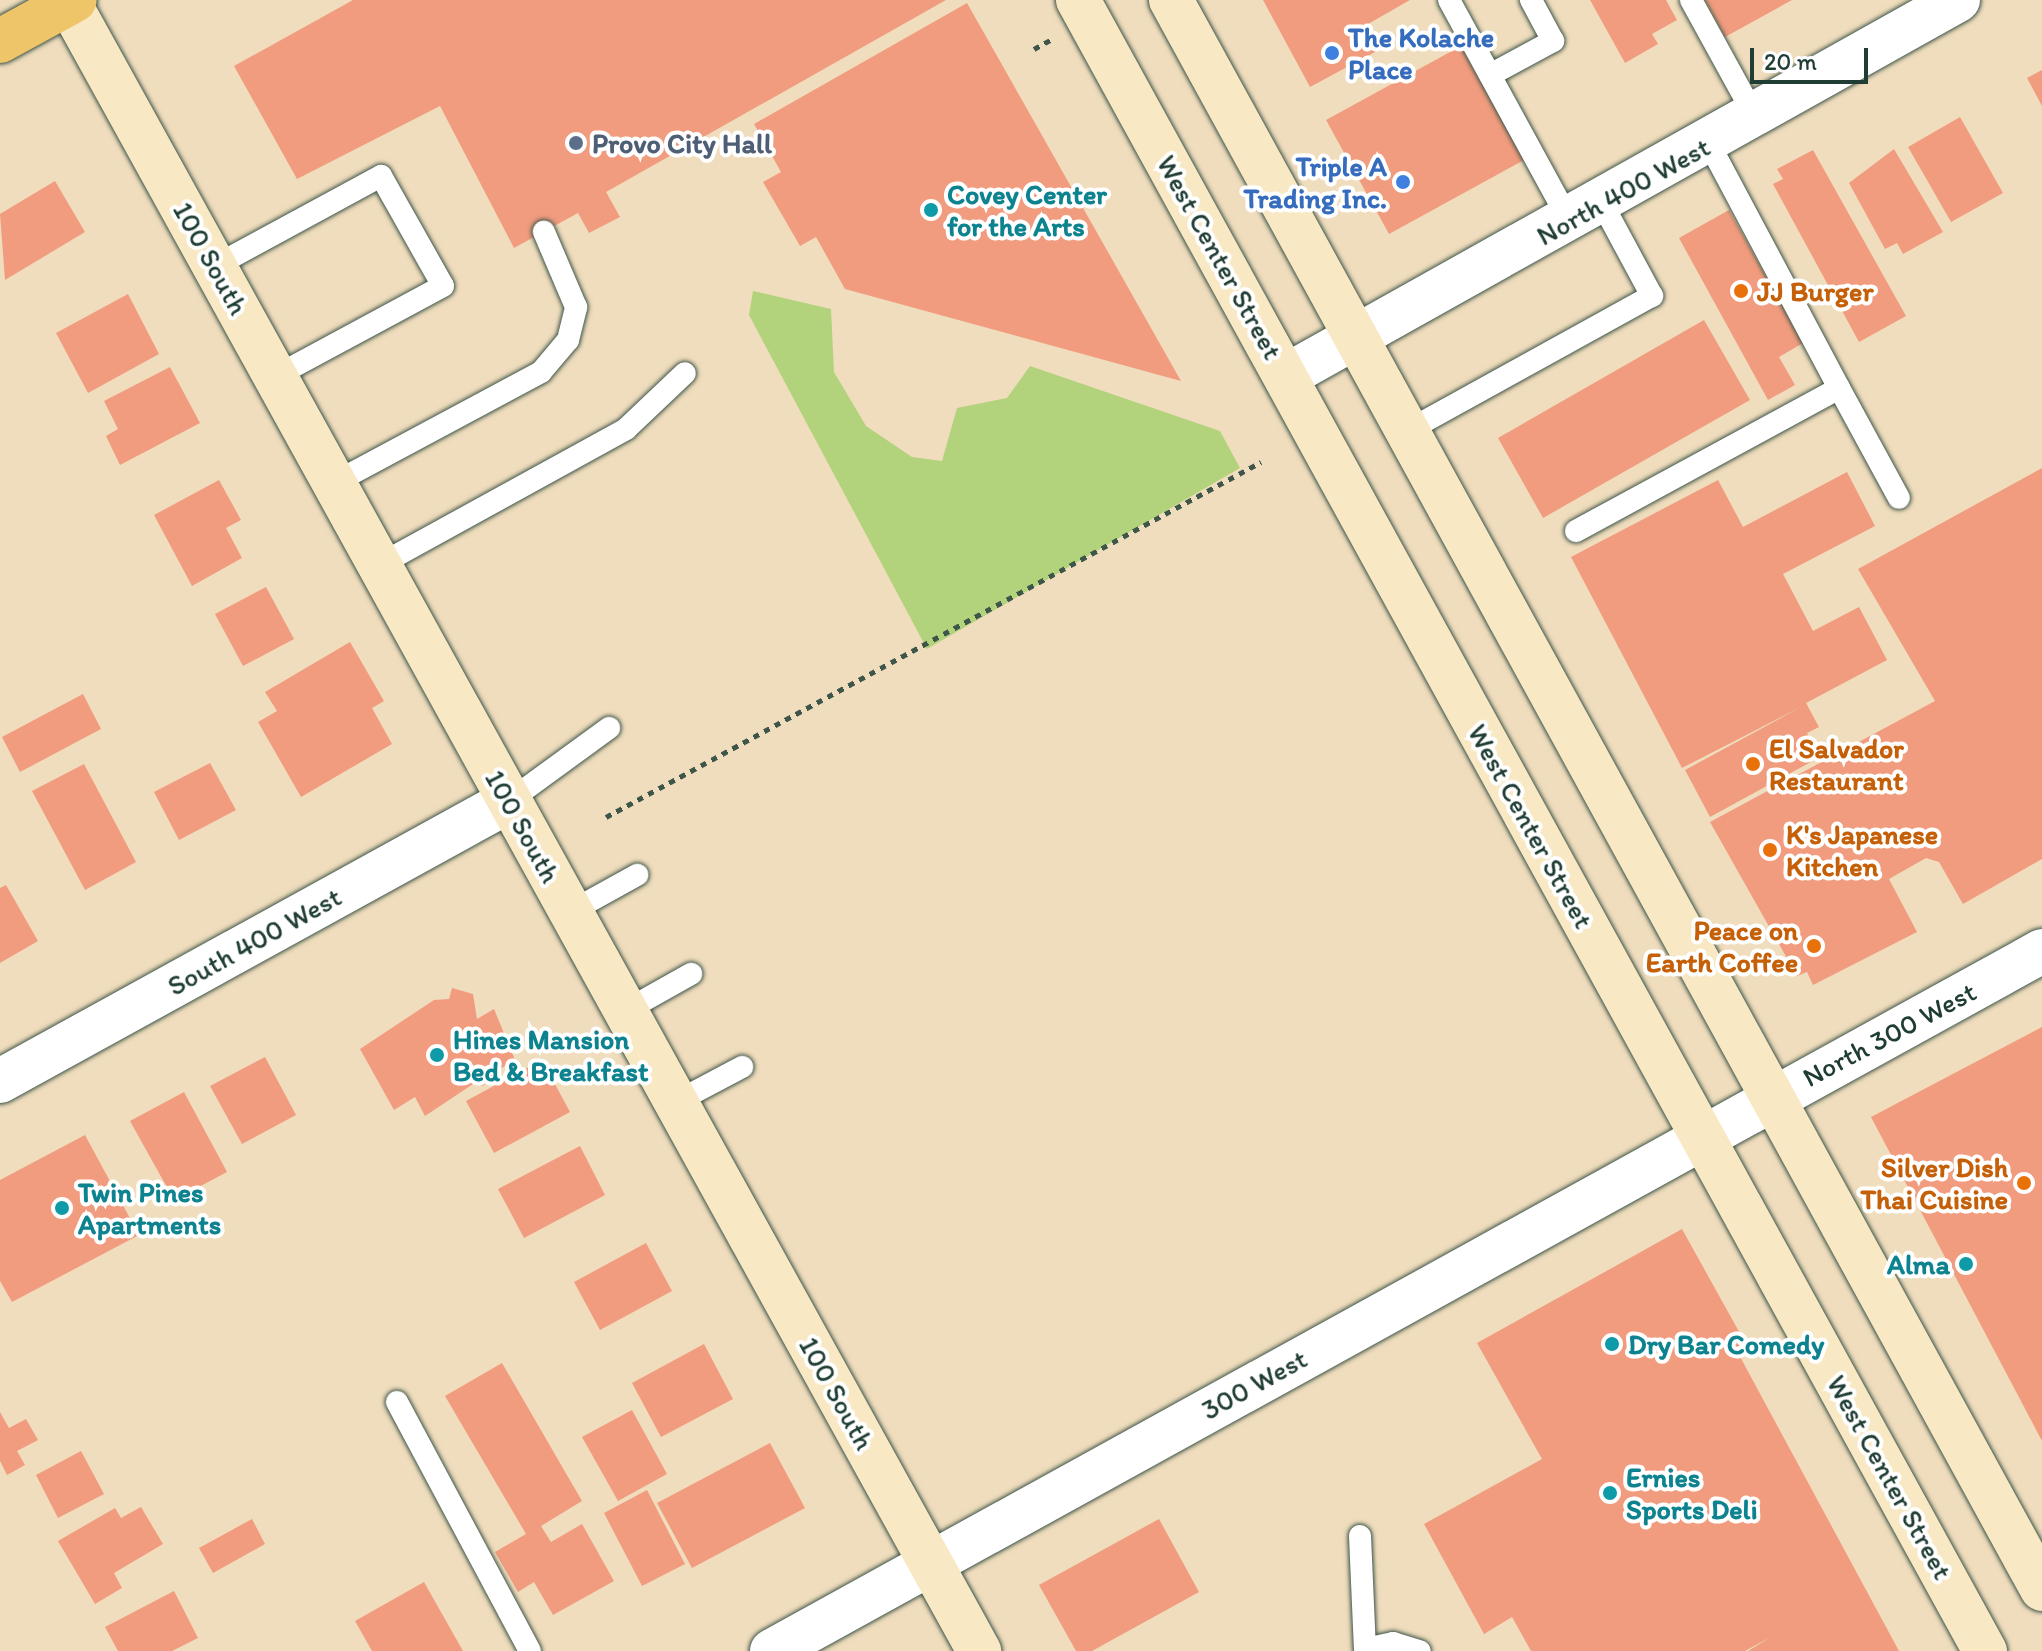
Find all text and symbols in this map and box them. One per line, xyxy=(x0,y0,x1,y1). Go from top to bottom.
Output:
place label: The Kolache Place xyxy=(1348,20,1493,86)
scale bar xyxy=(1754,32,1872,82)
marker: The Kolache Place xyxy=(1323,44,1341,62)
text: 20 m xyxy=(1764,47,1817,76)
place label: Provo City Hall xyxy=(592,126,772,160)
street label: North 400 West xyxy=(1530,130,1716,252)
marker: Provo City Hall xyxy=(567,134,585,152)
street label: West Center Street xyxy=(1150,149,1290,365)
place label: Triple A Trading Inc. xyxy=(1243,149,1387,215)
marker: Triple A Trading Inc. xyxy=(1394,173,1412,191)
place label: Covey Center for the Arts xyxy=(947,177,1107,243)
street label: 100 South xyxy=(166,196,256,320)
marker: Covey Center for the Arts xyxy=(922,201,940,219)
place label: JJ Burger xyxy=(1757,274,1873,308)
marker: JJ Burger xyxy=(1732,282,1750,300)
street label: West Center Street xyxy=(1461,718,1601,934)
place label: El Salvador Restaurant xyxy=(1769,731,1904,797)
marker: El Salvador Restaurant xyxy=(1744,755,1762,773)
street label: 100 South xyxy=(478,764,568,888)
place label: K's Japanese Kitchen xyxy=(1786,817,1939,883)
marker: K's Japanese Kitchen xyxy=(1761,841,1779,859)
street label: South 400 West xyxy=(161,879,347,1003)
place label: Peace on Earth Coffee xyxy=(1646,913,1798,979)
marker: Peace on Earth Coffee xyxy=(1805,937,1823,955)
street label: North 300 West xyxy=(1797,974,1981,1094)
place label: Hines Mansion Bed & Breakfast xyxy=(453,1022,649,1088)
marker: Hines Mansion Bed & Breakfast xyxy=(428,1046,446,1064)
place label: Silver Dish Thai Cuisine xyxy=(1861,1150,2008,1216)
marker: Silver Dish Thai Cuisine xyxy=(2015,1174,2033,1192)
place label: Twin Pines Apartments xyxy=(78,1175,221,1241)
marker: Twin Pines Apartments xyxy=(53,1199,71,1217)
place label: Alma xyxy=(1887,1247,1950,1281)
marker: Alma xyxy=(1957,1255,1975,1273)
place label: Dry Bar Comedy xyxy=(1628,1327,1825,1361)
street label: 100 South xyxy=(792,1331,882,1455)
marker: Dry Bar Comedy xyxy=(1603,1335,1621,1353)
street label: 300 West xyxy=(1195,1341,1313,1427)
street label: West Center Street xyxy=(1820,1369,1960,1585)
place label: Ernies Sports Deli xyxy=(1626,1460,1758,1526)
marker: Ernies Sports Deli xyxy=(1601,1484,1619,1502)

